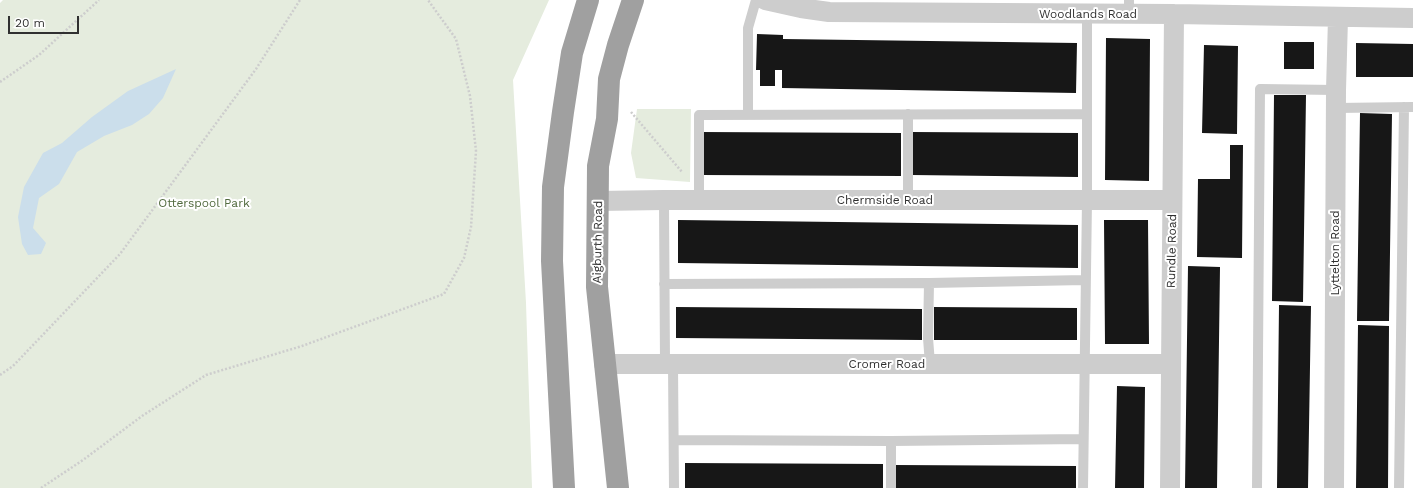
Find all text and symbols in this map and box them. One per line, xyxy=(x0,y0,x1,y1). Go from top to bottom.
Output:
street label: Woodlands Road xyxy=(1039,7,1137,21)
scale bar xyxy=(10,8,81,34)
text: 20 m xyxy=(15,16,45,30)
street label: Chermside Road xyxy=(837,193,933,207)
park label: Otterspool Park xyxy=(158,196,250,210)
street label: Aigburth Road xyxy=(590,200,606,284)
street label: Lyttelton Road xyxy=(1328,211,1342,295)
street label: Rundle Road xyxy=(1164,214,1180,288)
street label: Cromer Road xyxy=(849,357,925,371)

